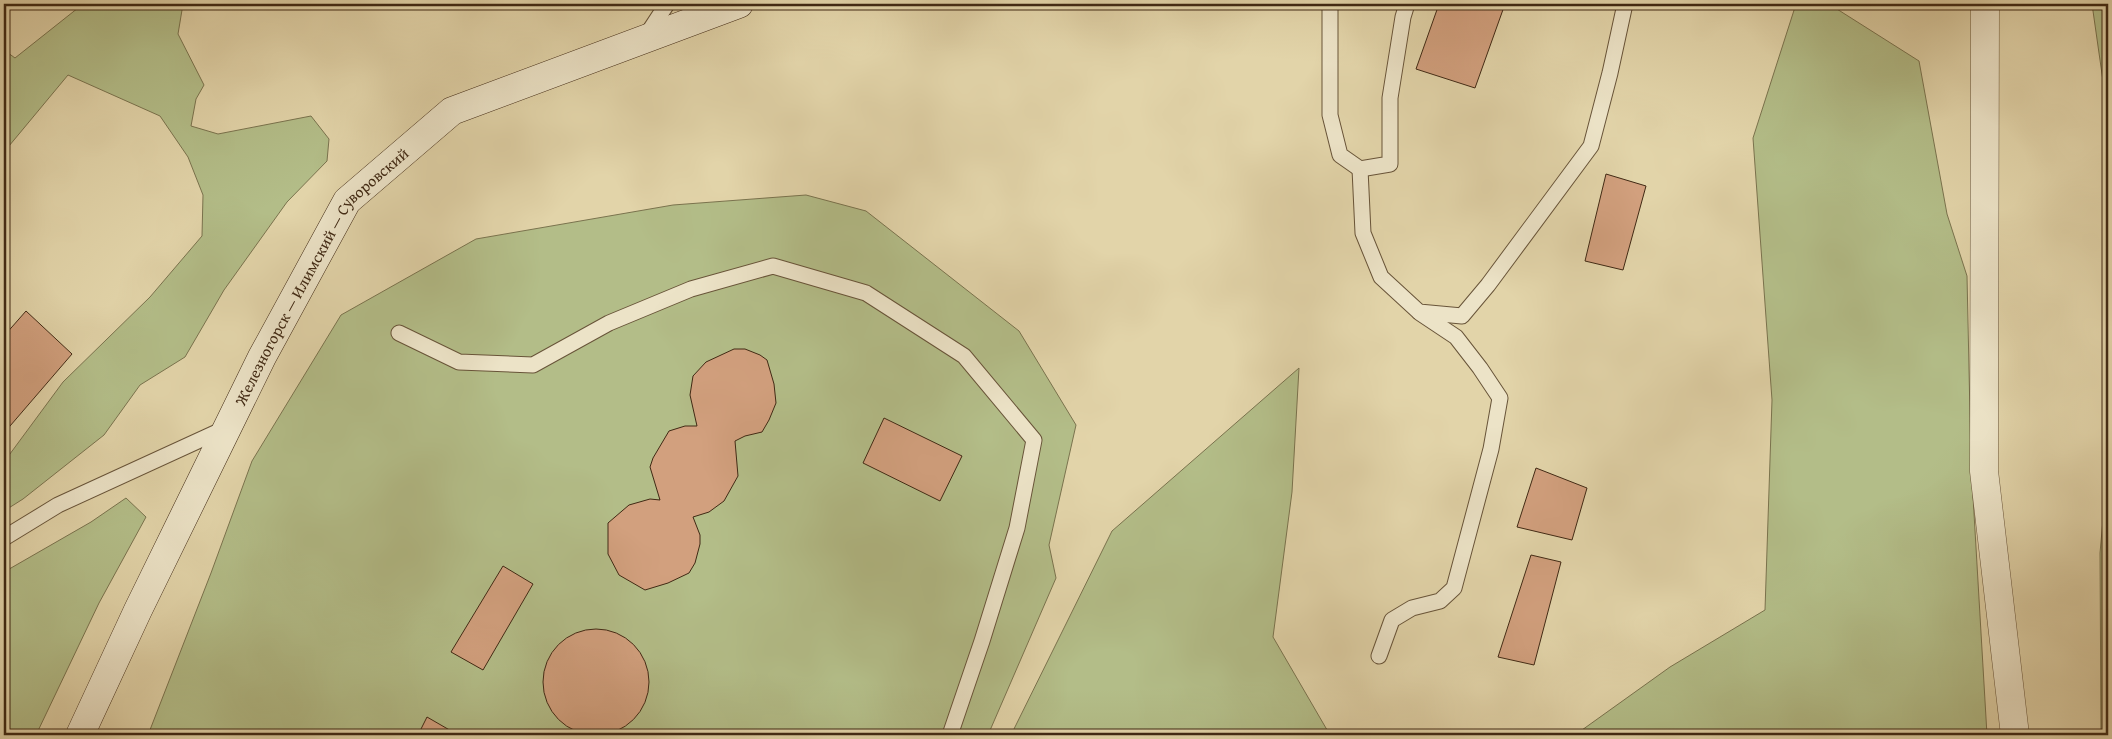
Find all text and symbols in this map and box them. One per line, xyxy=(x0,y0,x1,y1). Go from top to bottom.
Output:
street label: Железногорск — Илимский — Суворовский xyxy=(228,141,414,410)

